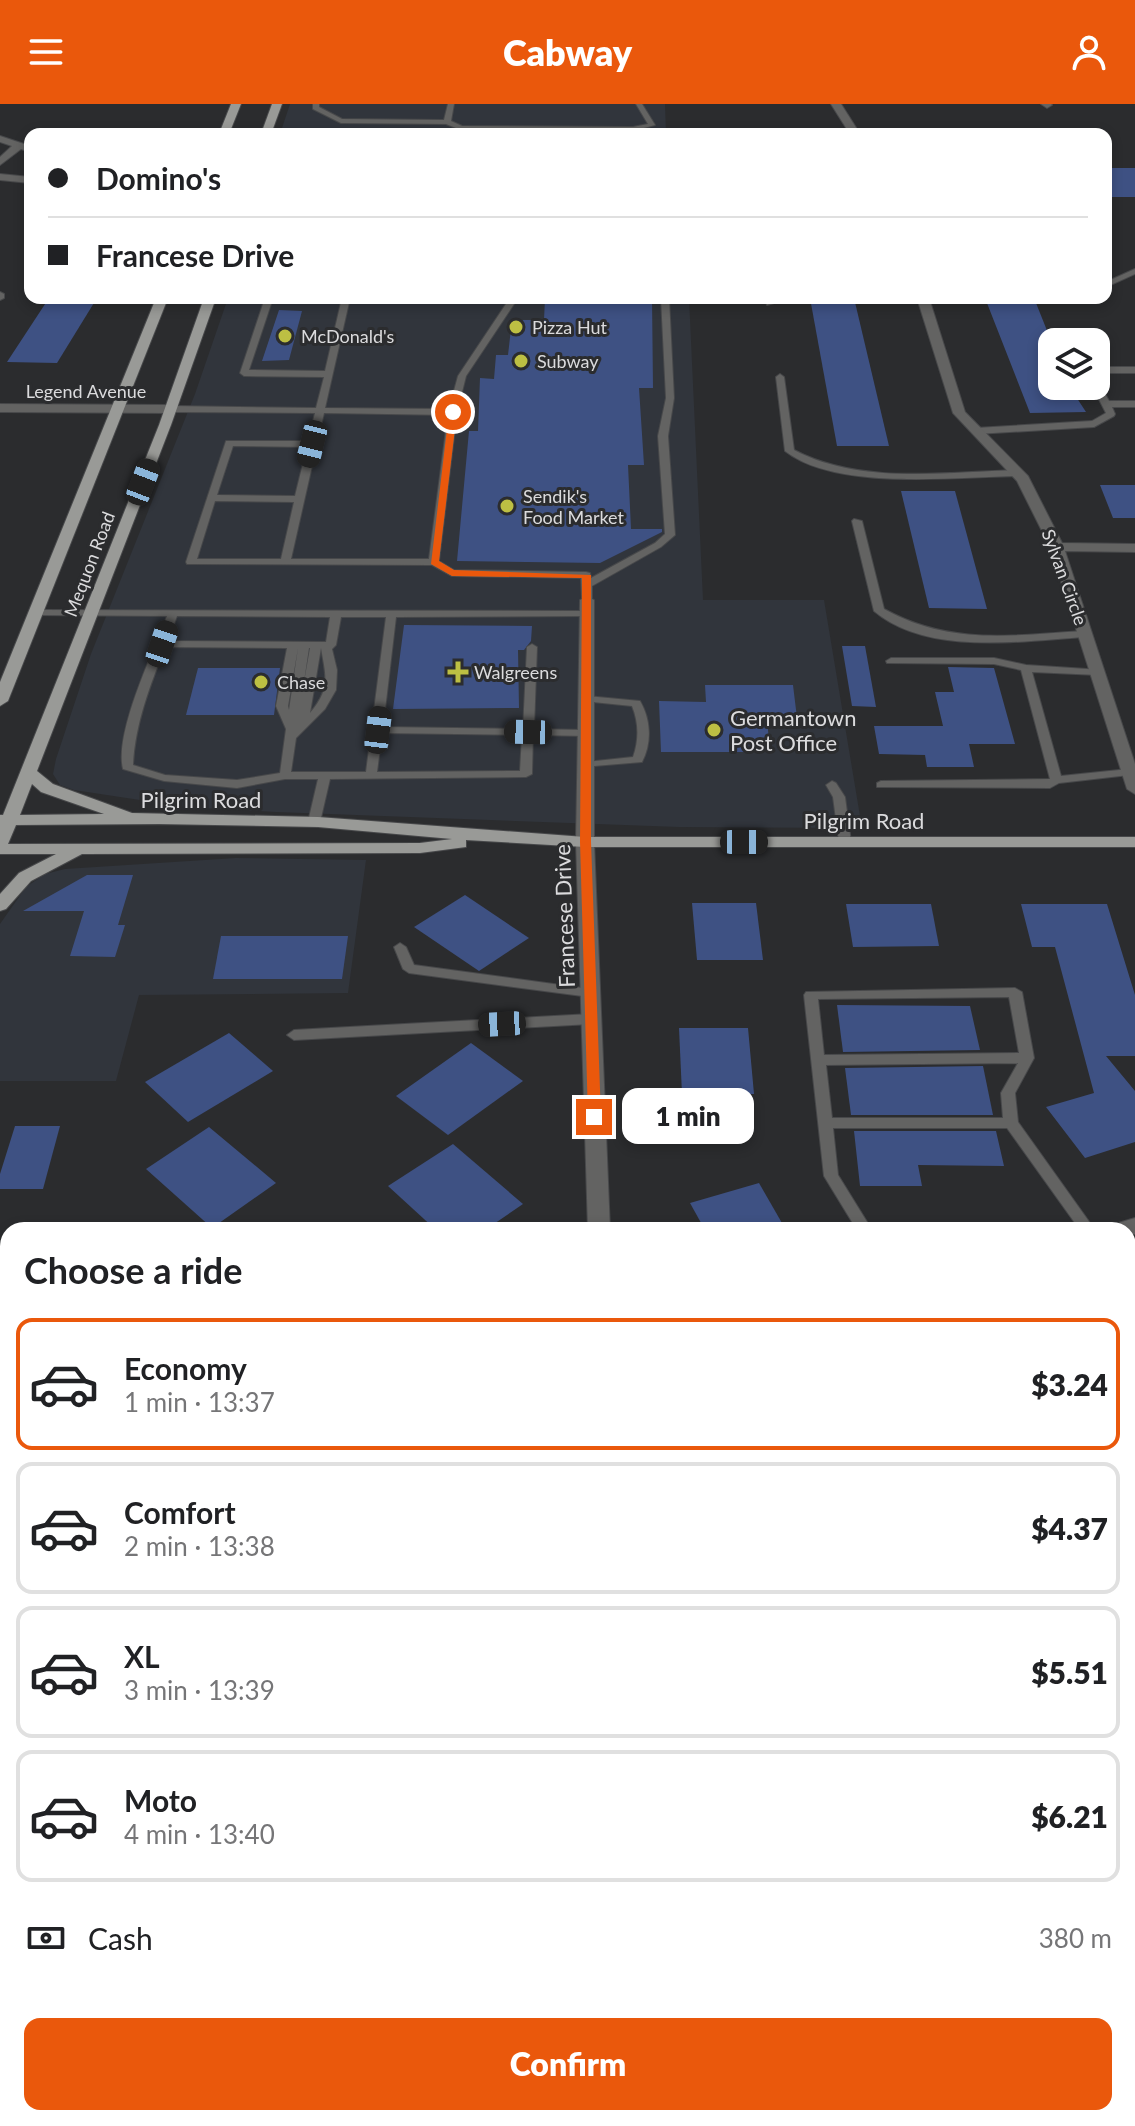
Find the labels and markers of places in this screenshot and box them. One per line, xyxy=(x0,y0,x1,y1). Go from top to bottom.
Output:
place label: Pizza Hut xyxy=(532,316,608,338)
marker: Pizza Hut xyxy=(507,318,525,336)
place label: McDonald's xyxy=(301,325,395,347)
marker: McDonald's xyxy=(276,327,294,345)
place label: Subway xyxy=(537,350,599,372)
marker: Subway xyxy=(512,352,530,370)
place label: Sendik's Food Market xyxy=(523,485,625,528)
marker: Sendik's Food Market xyxy=(498,497,516,515)
place label: Walgreens xyxy=(474,661,557,683)
marker: Walgreens xyxy=(449,663,467,681)
place label: Chase xyxy=(277,671,325,693)
marker: Chase xyxy=(252,673,270,691)
place label: Germantown Post Office xyxy=(730,704,856,756)
marker: Germantown Post Office xyxy=(705,721,723,739)

